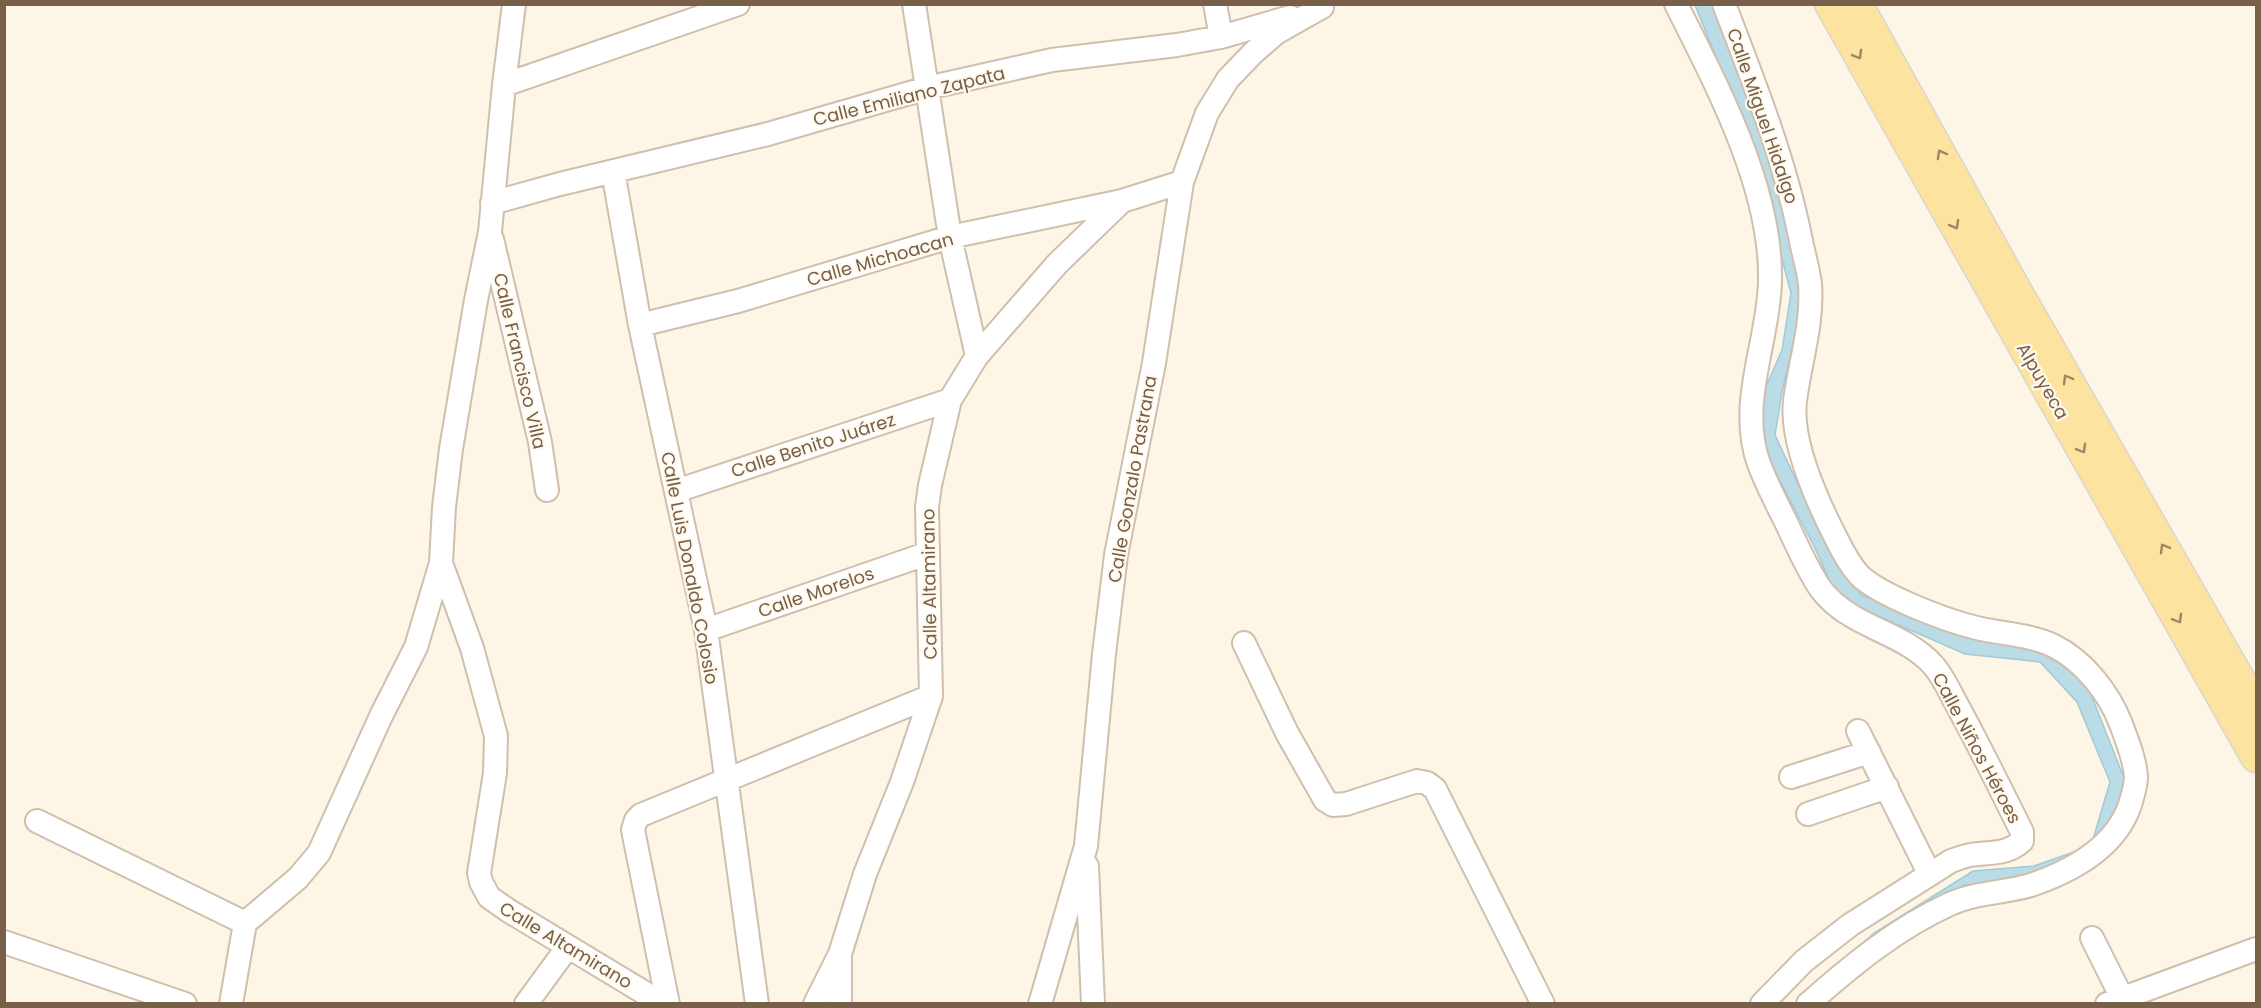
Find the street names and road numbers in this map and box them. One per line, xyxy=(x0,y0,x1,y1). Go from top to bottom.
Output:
street label: Calle Miguel Hidalgo xyxy=(1721,25,1805,207)
street label: Calle Emiliano Zapata xyxy=(810,60,1008,132)
street label: Calle Michoacan xyxy=(804,226,956,292)
street label: Calle Francisco Villa xyxy=(488,271,552,451)
street label: Alpuyeca xyxy=(2011,338,2075,424)
street label: Calle Gonzalo Pastrana xyxy=(1101,373,1163,585)
street label: Calle Benito Juárez xyxy=(728,407,898,483)
street label: Calle Luis Donaldo Colosio xyxy=(655,450,725,686)
street label: Calle Altamirano xyxy=(915,508,943,660)
street label: Calle Morelos xyxy=(755,560,877,624)
street label: Calle Niños Héroes xyxy=(1927,668,2027,828)
street label: Calle Altamirano xyxy=(495,895,637,995)

